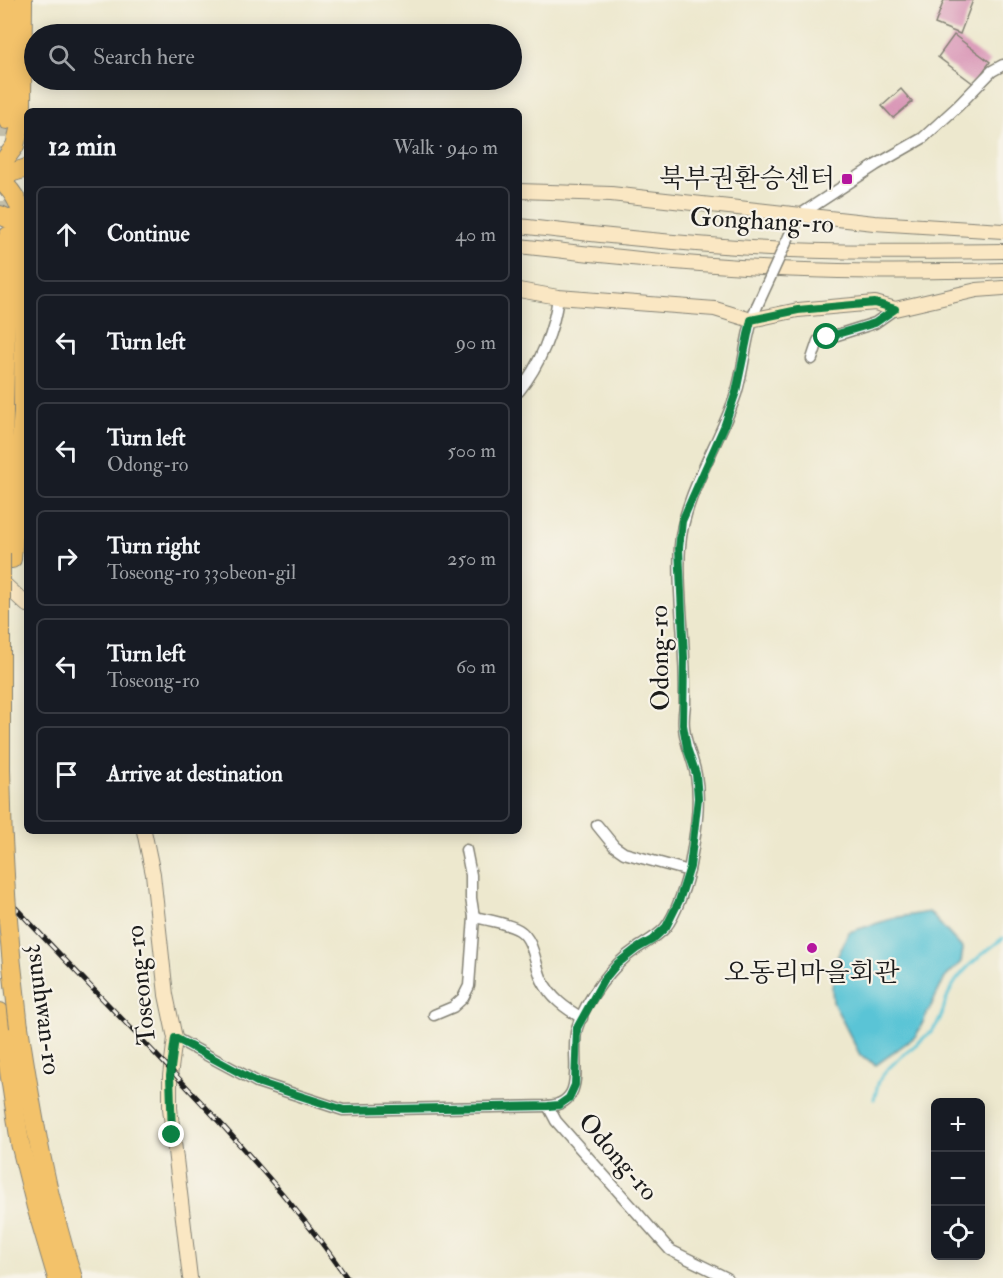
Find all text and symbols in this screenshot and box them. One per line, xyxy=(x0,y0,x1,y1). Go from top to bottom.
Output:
search box xyxy=(24,24,522,90)
icon: search xyxy=(45,41,78,74)
text: Search here xyxy=(93,43,195,71)
text: 12 min xyxy=(48,131,116,163)
text: Walk · 940 m xyxy=(393,135,498,160)
place label: 북부권환승센터 xyxy=(659,163,835,195)
marker: 북부권환승센터 xyxy=(840,172,854,186)
street label: Gonghang-ro xyxy=(689,201,835,241)
icon: ahead xyxy=(50,218,83,251)
text: Continue xyxy=(107,220,190,248)
text: 40 m xyxy=(455,222,496,247)
route start xyxy=(813,323,839,349)
icon: left xyxy=(50,326,83,359)
text: Turn left xyxy=(107,328,186,356)
text: 90 m xyxy=(456,330,496,355)
text: Turn left xyxy=(107,424,186,452)
icon: left xyxy=(50,434,83,467)
text: 500 m xyxy=(447,438,496,463)
text: Odong-ro xyxy=(107,452,188,477)
text: Turn right xyxy=(107,532,200,560)
icon: right xyxy=(50,542,83,575)
text: 250 m xyxy=(447,546,496,571)
text: Toseong-ro 330beon-gil xyxy=(107,560,296,585)
street label: Odong-ro xyxy=(643,605,677,711)
text: Turn left xyxy=(107,640,186,668)
icon: left xyxy=(50,650,83,683)
text: 60 m xyxy=(456,654,496,679)
text: Toseong-ro xyxy=(107,668,199,693)
icon: arrive xyxy=(50,758,83,791)
text: Arrive at destination xyxy=(107,760,283,788)
street label: Toseong-ro xyxy=(119,924,163,1046)
street label: 3sunhwan-ro xyxy=(20,941,68,1077)
marker: 오동리마을회관 xyxy=(805,941,819,955)
place label: 오동리마을회관 xyxy=(724,957,900,989)
map controls xyxy=(931,1098,985,1260)
button: + xyxy=(931,1098,985,1152)
street label: Odong-ro xyxy=(571,1107,665,1207)
route end xyxy=(158,1121,184,1147)
button: − xyxy=(931,1152,985,1206)
button: locate xyxy=(931,1206,985,1260)

